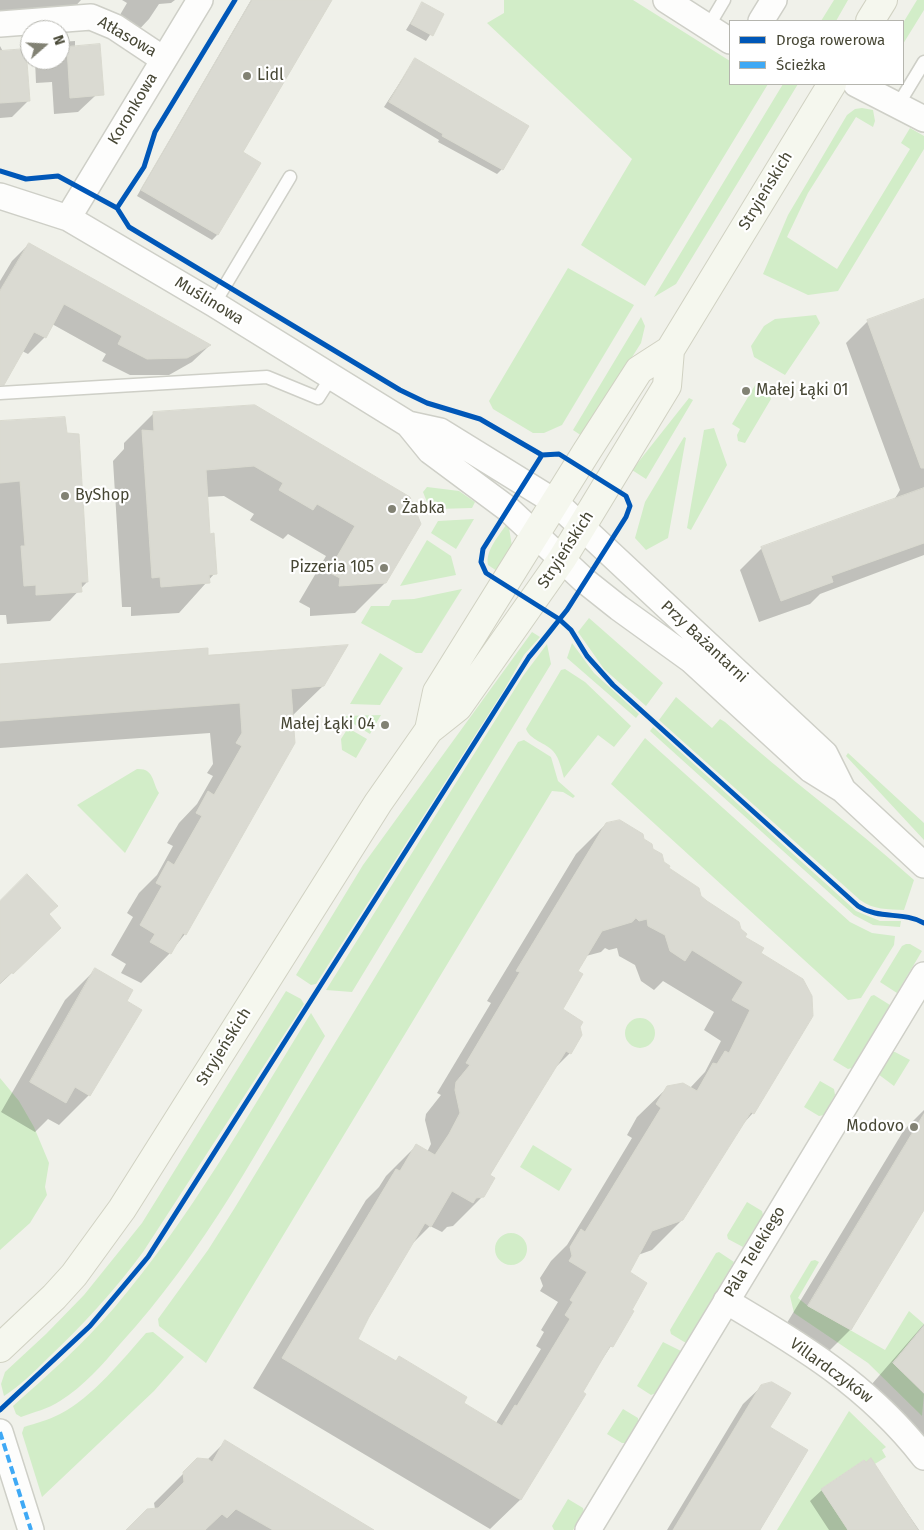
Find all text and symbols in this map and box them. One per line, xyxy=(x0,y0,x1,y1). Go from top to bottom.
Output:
street label: Atłasowa xyxy=(94,12,160,62)
north arrow xyxy=(20,20,70,70)
legend xyxy=(729,20,904,85)
text: Droga rowerowa xyxy=(776,31,885,49)
text: N xyxy=(49,33,68,47)
text: Ścieżka xyxy=(776,56,826,74)
place label: Lidl xyxy=(257,66,284,86)
street label: Koronkowa xyxy=(104,70,162,148)
marker: Lidl xyxy=(241,70,253,82)
street label: Stryjeńskich xyxy=(735,148,797,234)
street label: Muślinowa xyxy=(171,273,247,329)
place label: Małej Łąki 01 xyxy=(756,381,848,401)
marker: Małej Łąki 01 xyxy=(740,385,752,397)
place label: ByShop xyxy=(75,486,130,506)
marker: ByShop xyxy=(59,490,71,502)
place label: Żabka xyxy=(402,499,445,519)
marker: Żabka xyxy=(386,503,398,515)
street label: Stryjeńskich xyxy=(534,508,598,592)
place label: Pizzeria 105 xyxy=(290,558,374,578)
marker: Pizzeria 105 xyxy=(378,562,390,574)
street label: Przy Bażantarni xyxy=(657,597,751,687)
place label: Małej Łąki 04 xyxy=(281,715,375,735)
marker: Małej Łąki 04 xyxy=(379,719,391,731)
street label: Stryjeńskich xyxy=(192,1004,256,1090)
place label: Modovo xyxy=(846,1117,904,1137)
marker: Modovo xyxy=(908,1121,920,1133)
street label: Pála Telekiego xyxy=(720,1203,790,1301)
street label: Villardczyków xyxy=(786,1334,876,1408)

